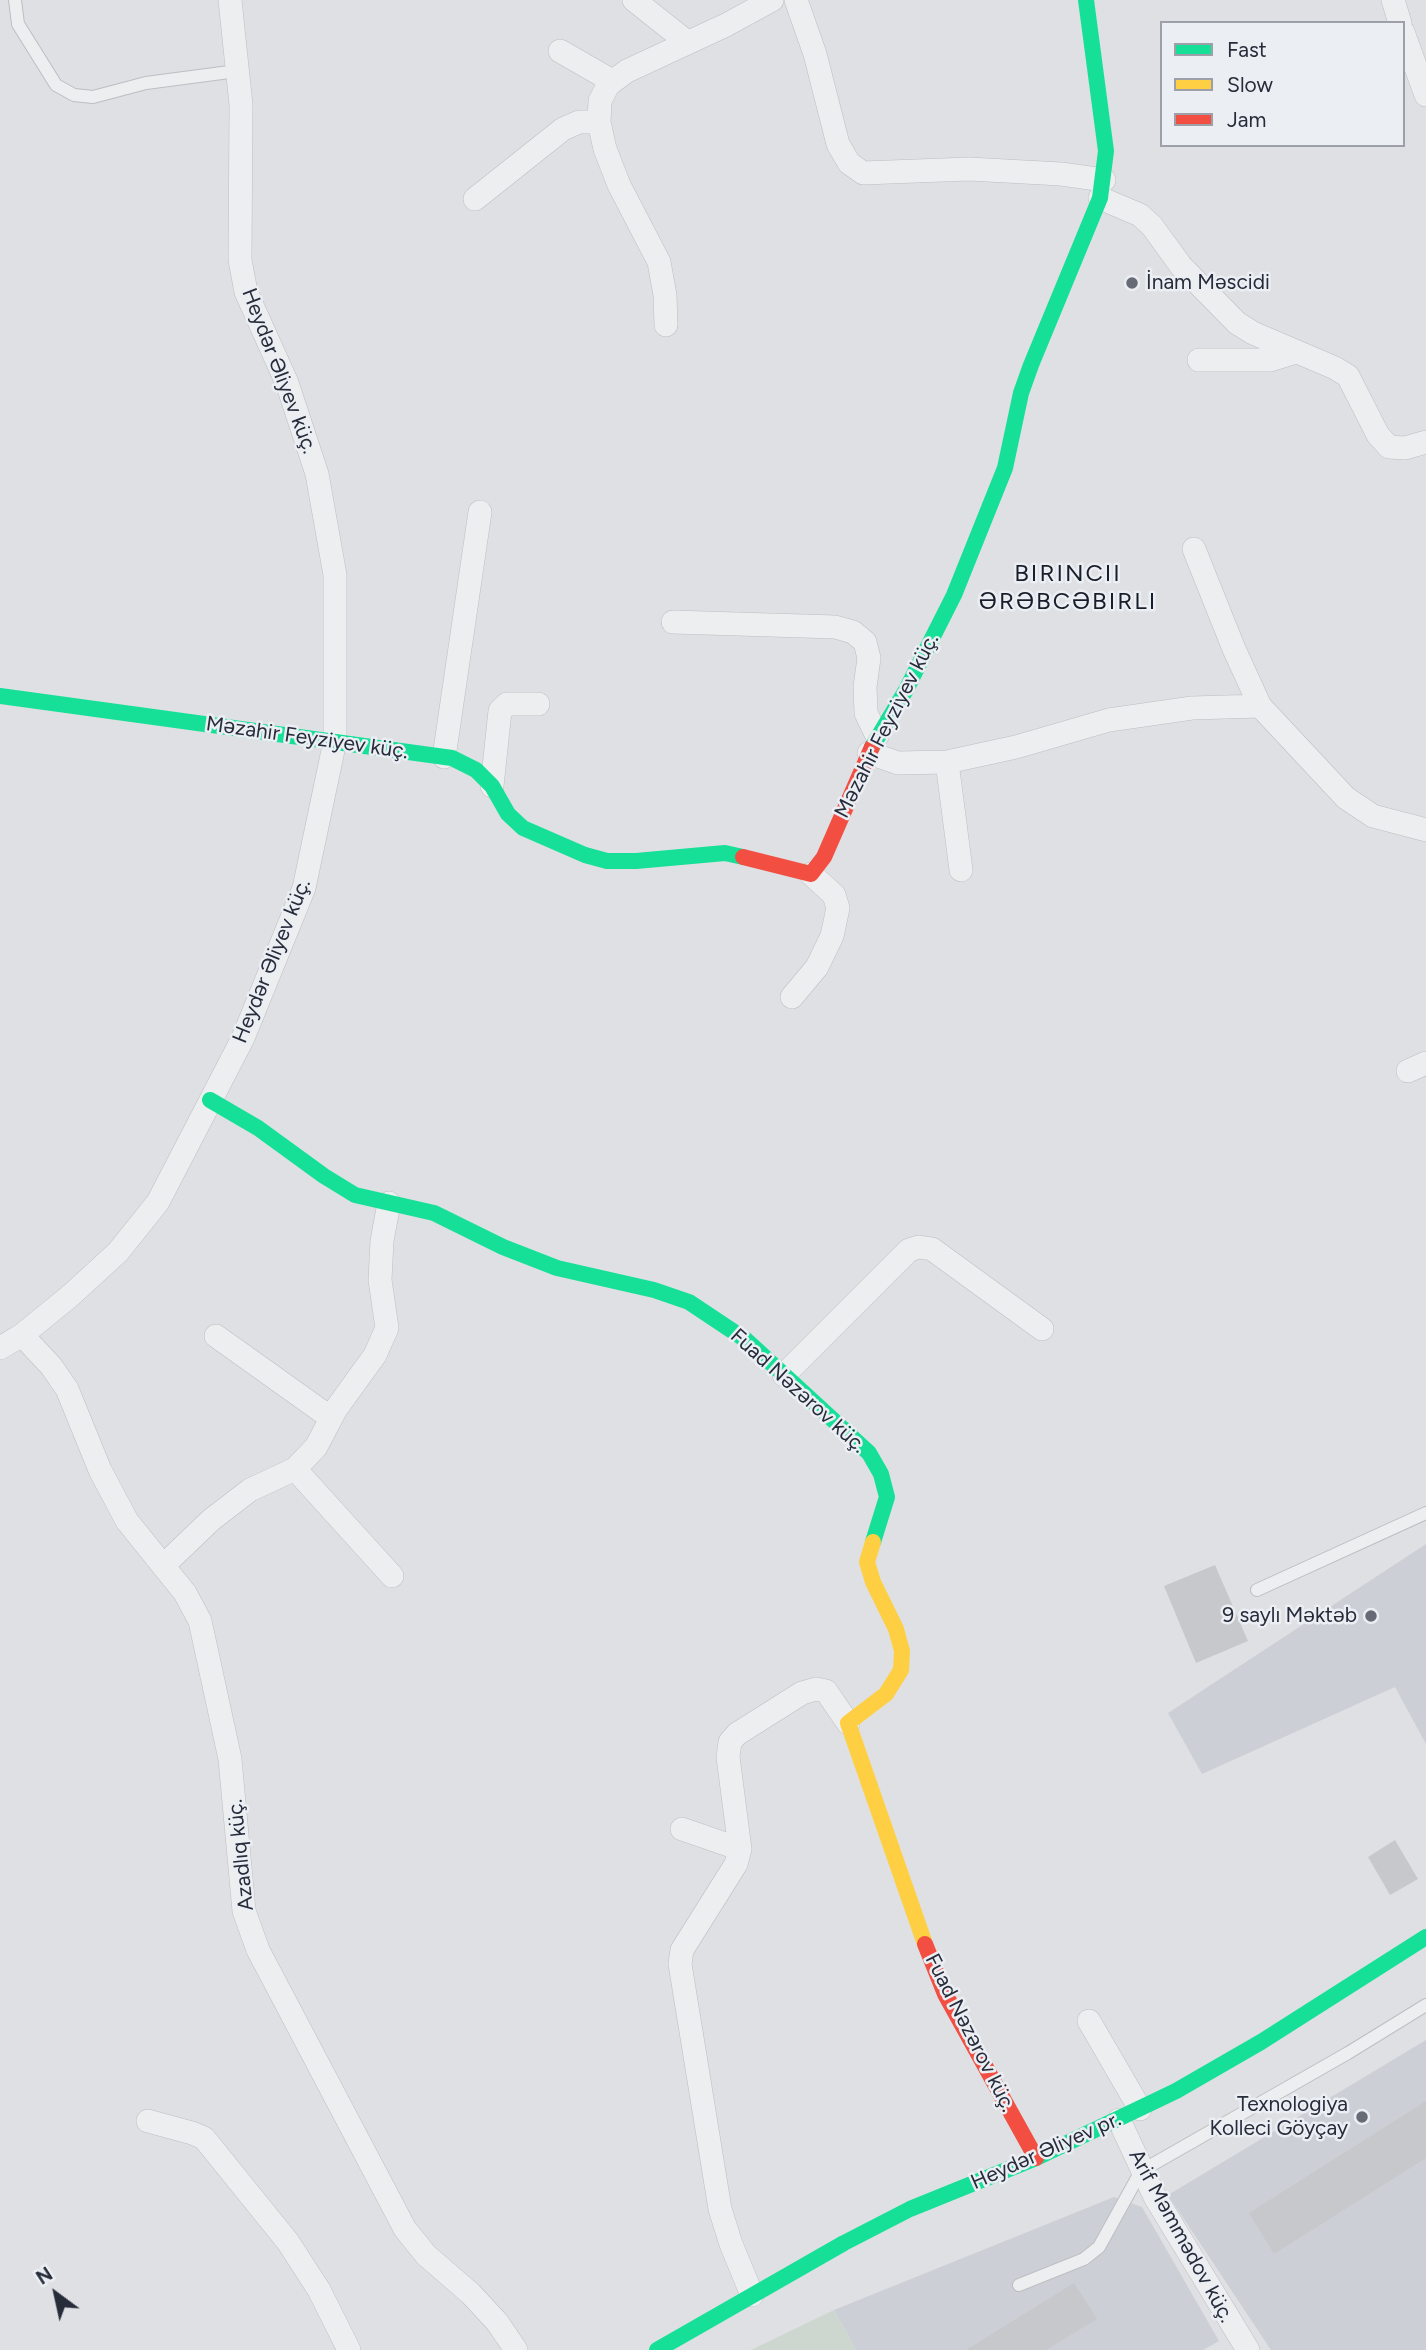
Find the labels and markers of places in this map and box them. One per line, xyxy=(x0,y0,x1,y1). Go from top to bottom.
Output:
place label: İnam Məscidi xyxy=(1146,270,1270,296)
marker: İnam Məscidi xyxy=(1124,275,1140,291)
place label: 9 saylı Məktəb xyxy=(1222,1603,1357,1629)
marker: 9 saylı Məktəb xyxy=(1363,1608,1379,1624)
place label: Texnologiya Kolleci Göyçay xyxy=(1209,2092,1348,2142)
marker: Texnologiya Kolleci Göyçay xyxy=(1354,2109,1370,2125)

